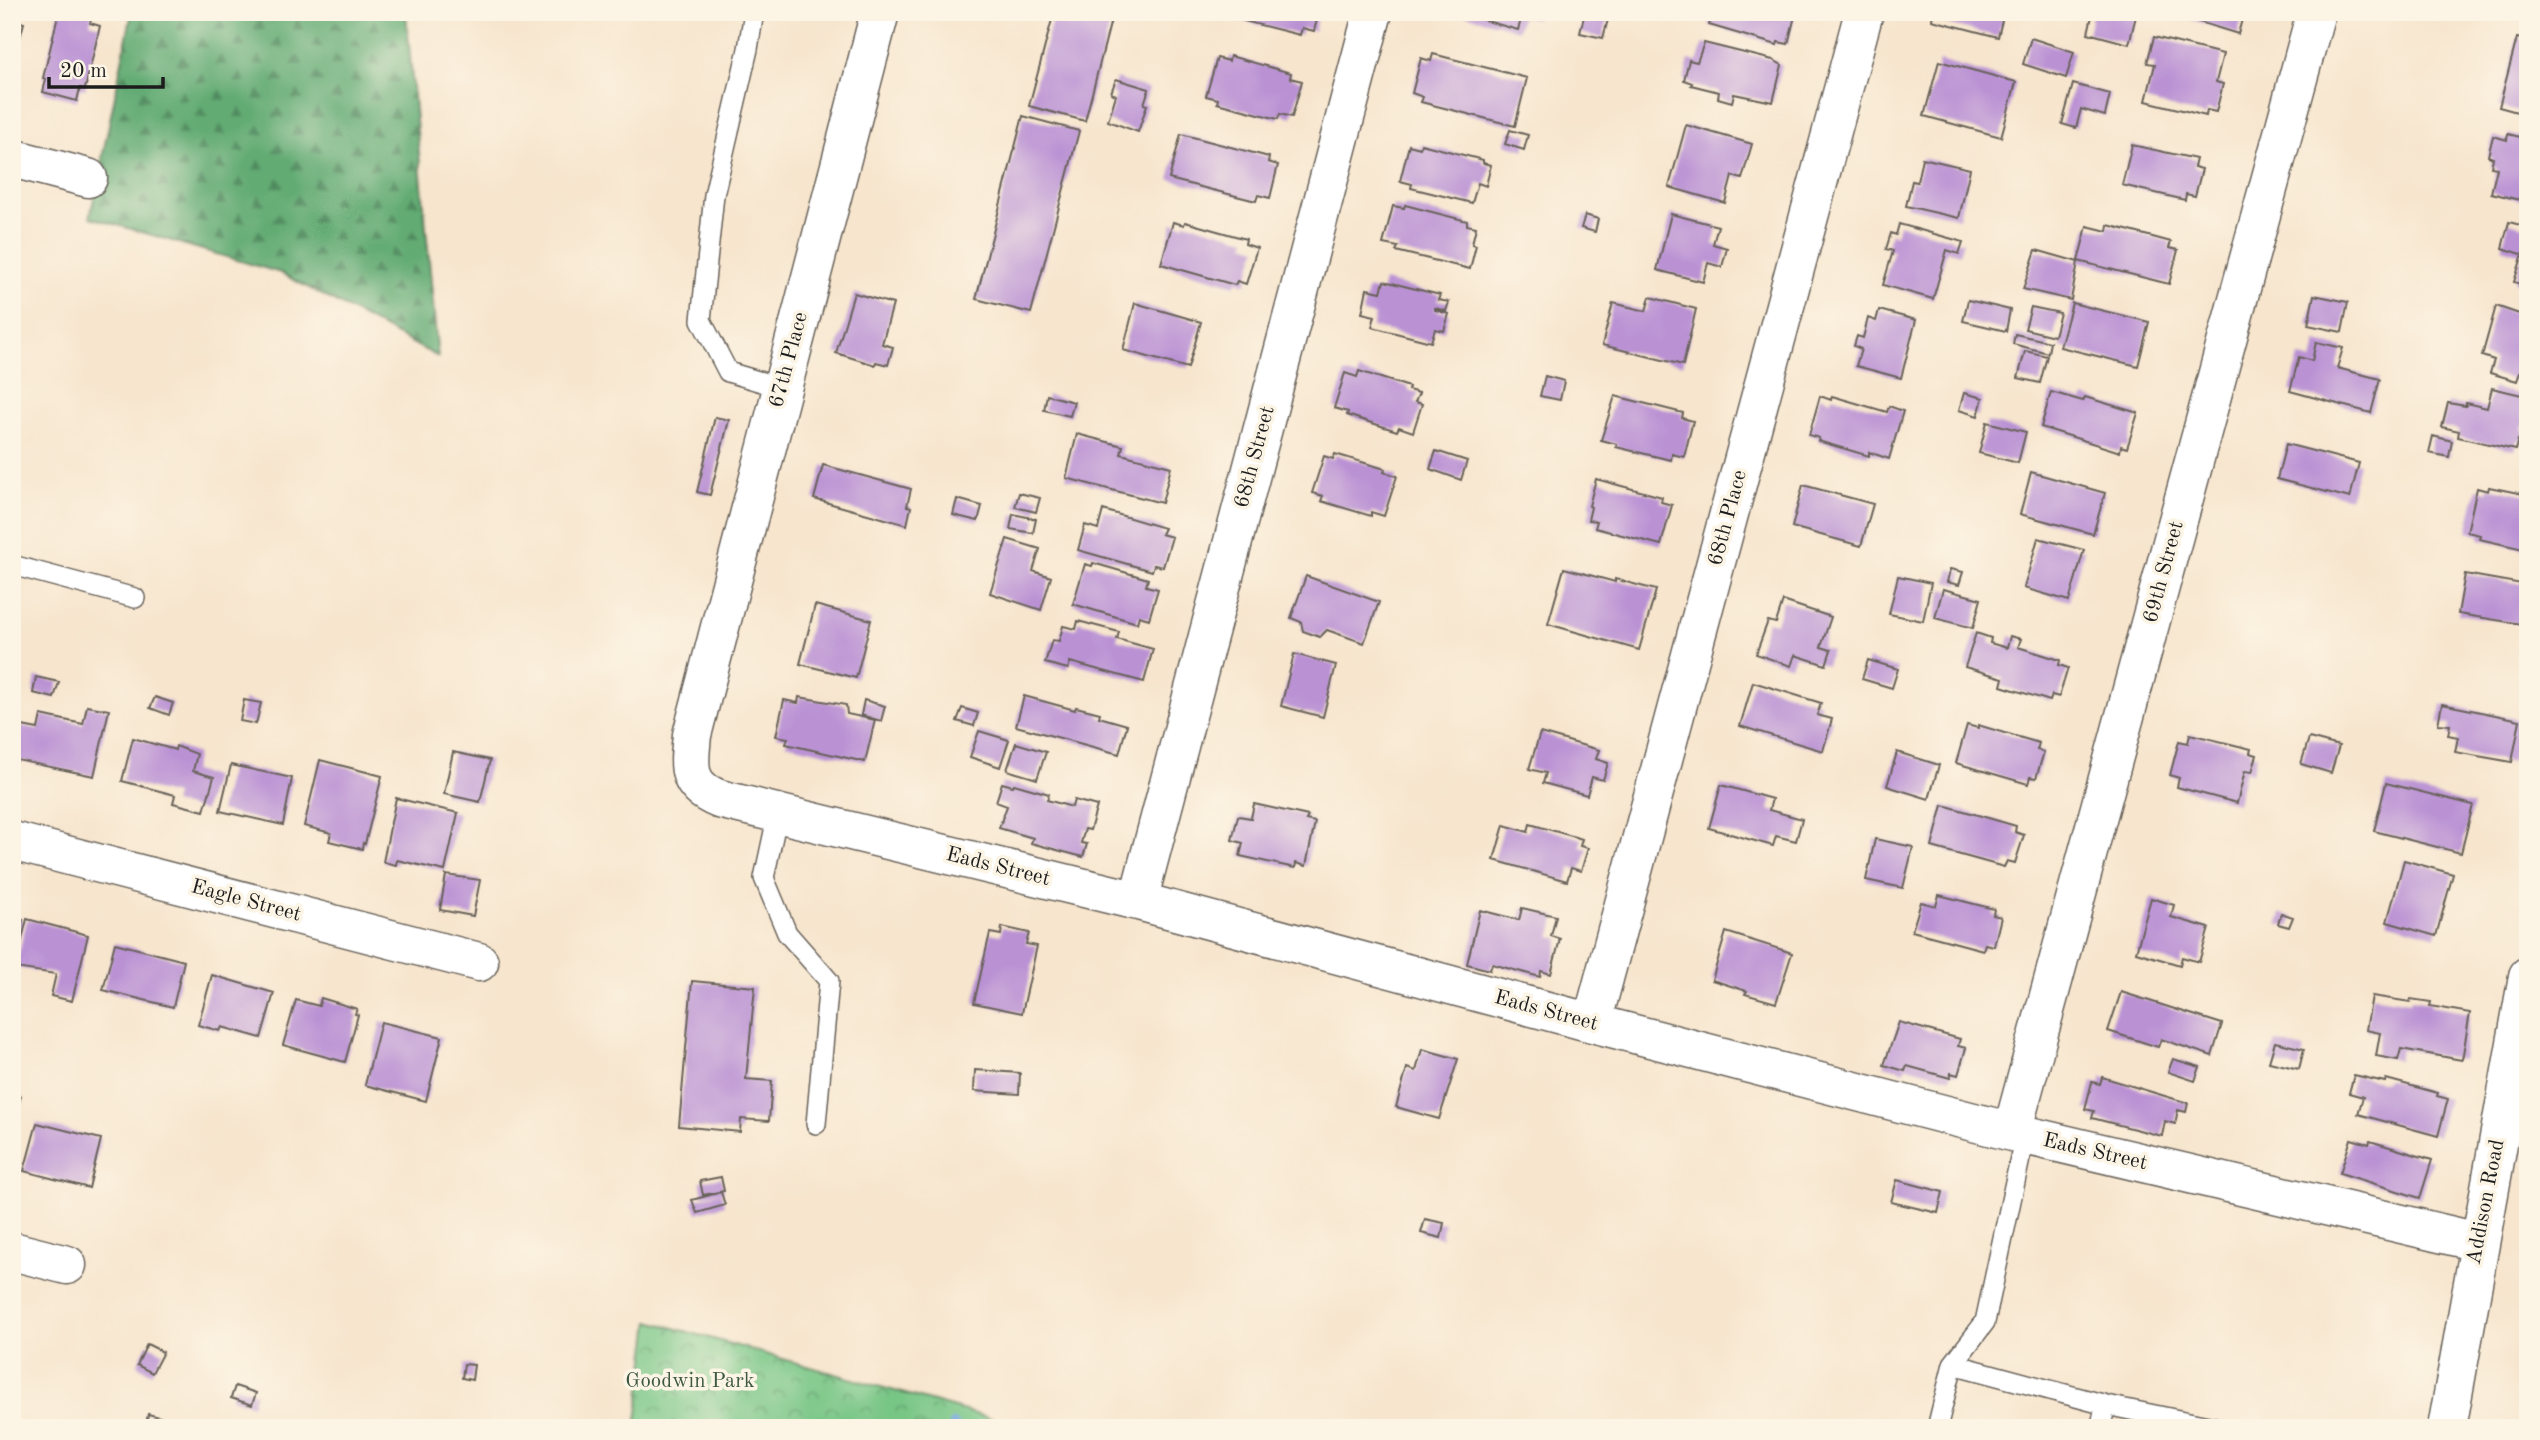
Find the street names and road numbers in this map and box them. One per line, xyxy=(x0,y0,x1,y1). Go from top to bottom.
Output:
street label: 67th Place xyxy=(766,310,812,410)
street label: 68th Street xyxy=(1231,404,1279,510)
street label: 68th Place xyxy=(1705,468,1751,568)
street label: 69th Street xyxy=(2140,519,2188,625)
street label: Eads Street xyxy=(944,844,1052,890)
street label: Eagle Street xyxy=(189,876,303,926)
street label: Eads Street xyxy=(1492,987,1600,1035)
street label: Eads Street xyxy=(2041,1130,2149,1174)
street label: Addison Road xyxy=(2464,1138,2508,1266)

